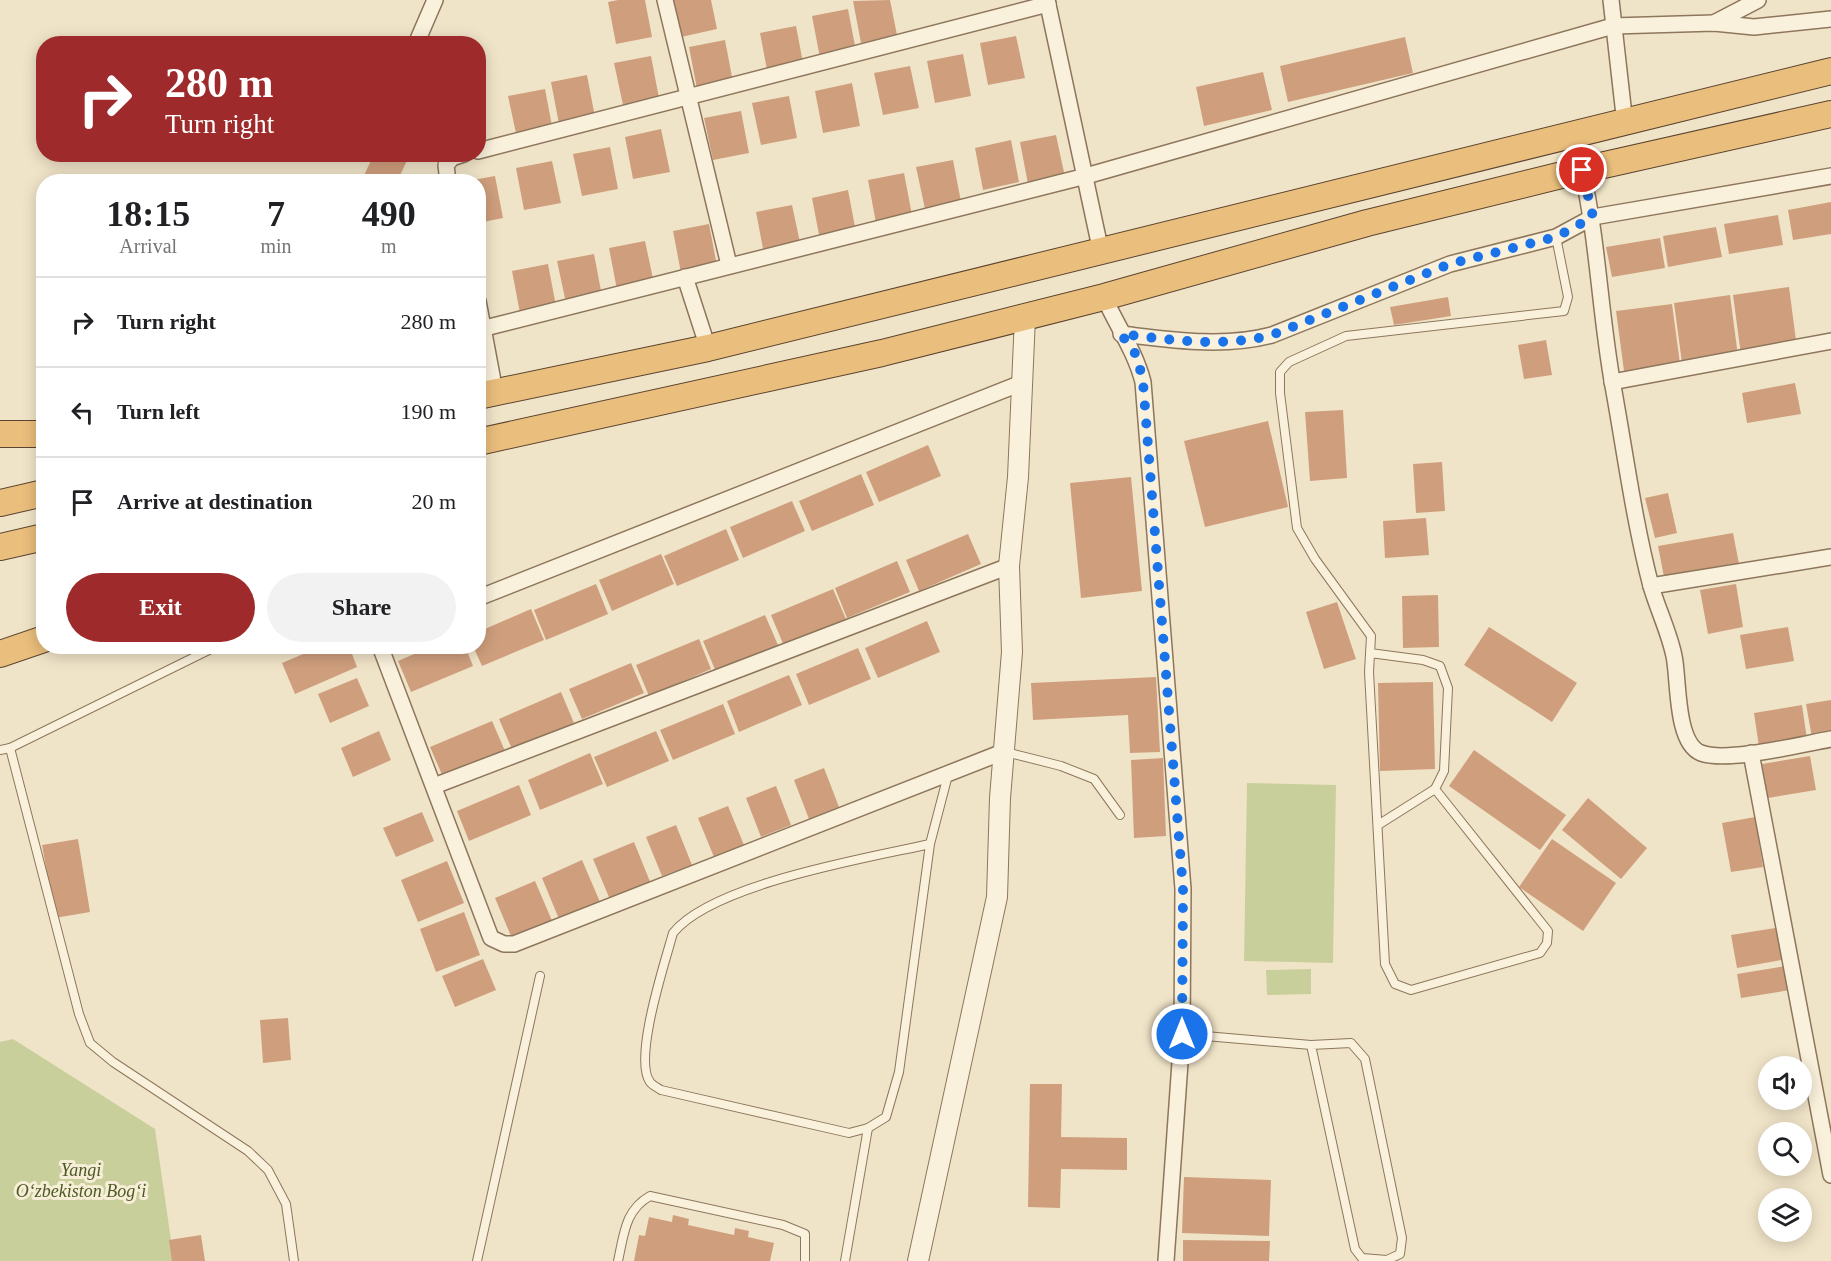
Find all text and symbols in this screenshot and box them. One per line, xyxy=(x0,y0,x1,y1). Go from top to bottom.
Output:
icon: right xyxy=(66,60,144,138)
text: 280 m xyxy=(165,60,274,106)
text: Turn right xyxy=(165,109,274,139)
pin xyxy=(1556,144,1607,195)
icon: arrive xyxy=(1565,153,1598,186)
text: 18:15 xyxy=(106,194,190,234)
text: 7 xyxy=(267,194,285,234)
text: 490 xyxy=(362,194,416,234)
text: Arrival xyxy=(119,235,177,257)
text: min xyxy=(260,235,292,257)
text: m xyxy=(381,235,397,257)
icon: right xyxy=(66,306,99,339)
text: Turn right xyxy=(117,309,216,334)
text: 280 m xyxy=(400,309,456,334)
icon: left xyxy=(66,396,99,429)
text: Turn left xyxy=(117,399,200,424)
text: 190 m xyxy=(400,399,456,424)
icon: arrive xyxy=(66,486,99,519)
text: Arrive at destination xyxy=(117,489,313,514)
text: 20 m xyxy=(411,489,456,514)
button: Exit xyxy=(66,573,255,642)
button: Share xyxy=(267,573,456,642)
position arrow xyxy=(1150,1002,1214,1066)
map controls xyxy=(1758,1056,1812,1242)
button: sound xyxy=(1758,1056,1812,1110)
button: search xyxy=(1758,1122,1812,1176)
park label: Yangi Oʻzbekiston Bogʻi xyxy=(16,1160,146,1201)
button: layers xyxy=(1758,1188,1812,1242)

